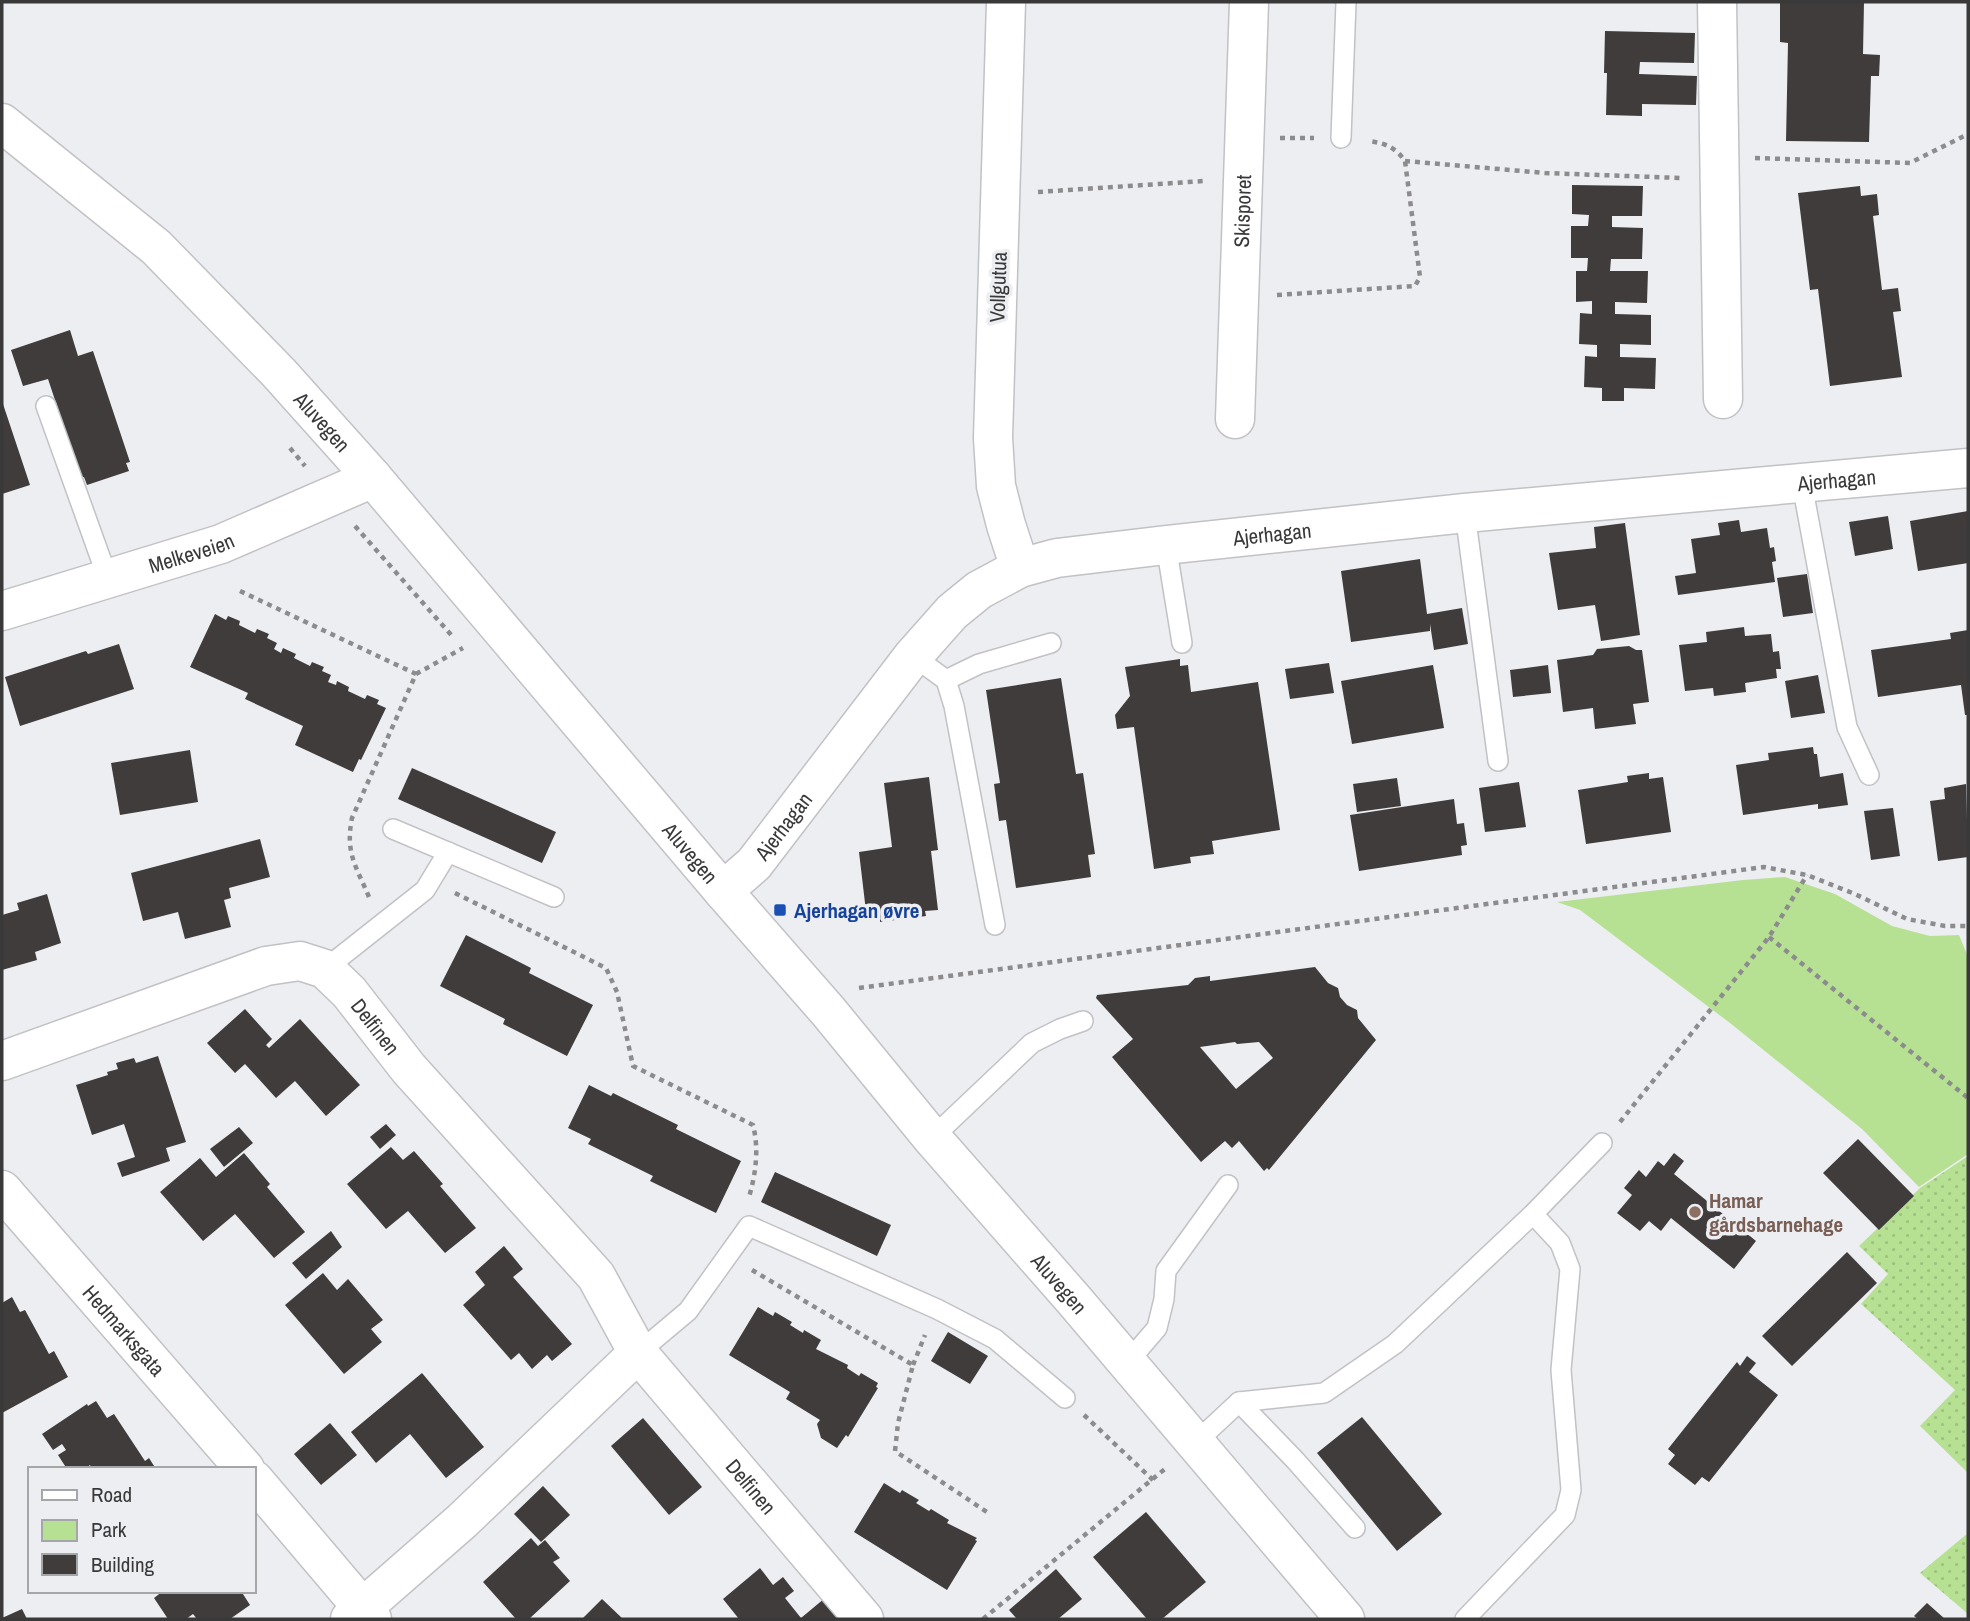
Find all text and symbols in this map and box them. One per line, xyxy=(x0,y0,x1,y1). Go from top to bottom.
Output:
street label: Skisporet xyxy=(1226,174,1258,248)
street label: Vollgutua xyxy=(982,251,1014,323)
street label: Aluvegen xyxy=(287,384,357,458)
street label: Ajerhagan xyxy=(1795,462,1877,498)
street label: Ajerhagan xyxy=(1231,515,1313,552)
street label: Melkeveien xyxy=(145,526,239,580)
street label: Ajerhagan xyxy=(747,786,818,867)
street label: Aluvegen xyxy=(656,815,725,890)
place label: Ajerhagan øvre xyxy=(794,896,919,925)
marker: Ajerhagan øvre xyxy=(772,902,788,918)
street label: Delfinen xyxy=(345,992,407,1061)
place label: Hamar gårdsbarnehage xyxy=(1709,1186,1843,1239)
marker: Hamar gårdsbarnehage xyxy=(1687,1204,1703,1220)
street label: Aluvegen xyxy=(1024,1246,1094,1320)
street label: Hedmarksgata xyxy=(76,1278,172,1382)
street label: Delfinen xyxy=(719,1453,783,1520)
legend xyxy=(28,1467,256,1593)
text: Road xyxy=(91,1480,132,1509)
text: Park xyxy=(91,1515,127,1544)
text: Building xyxy=(91,1550,155,1579)

